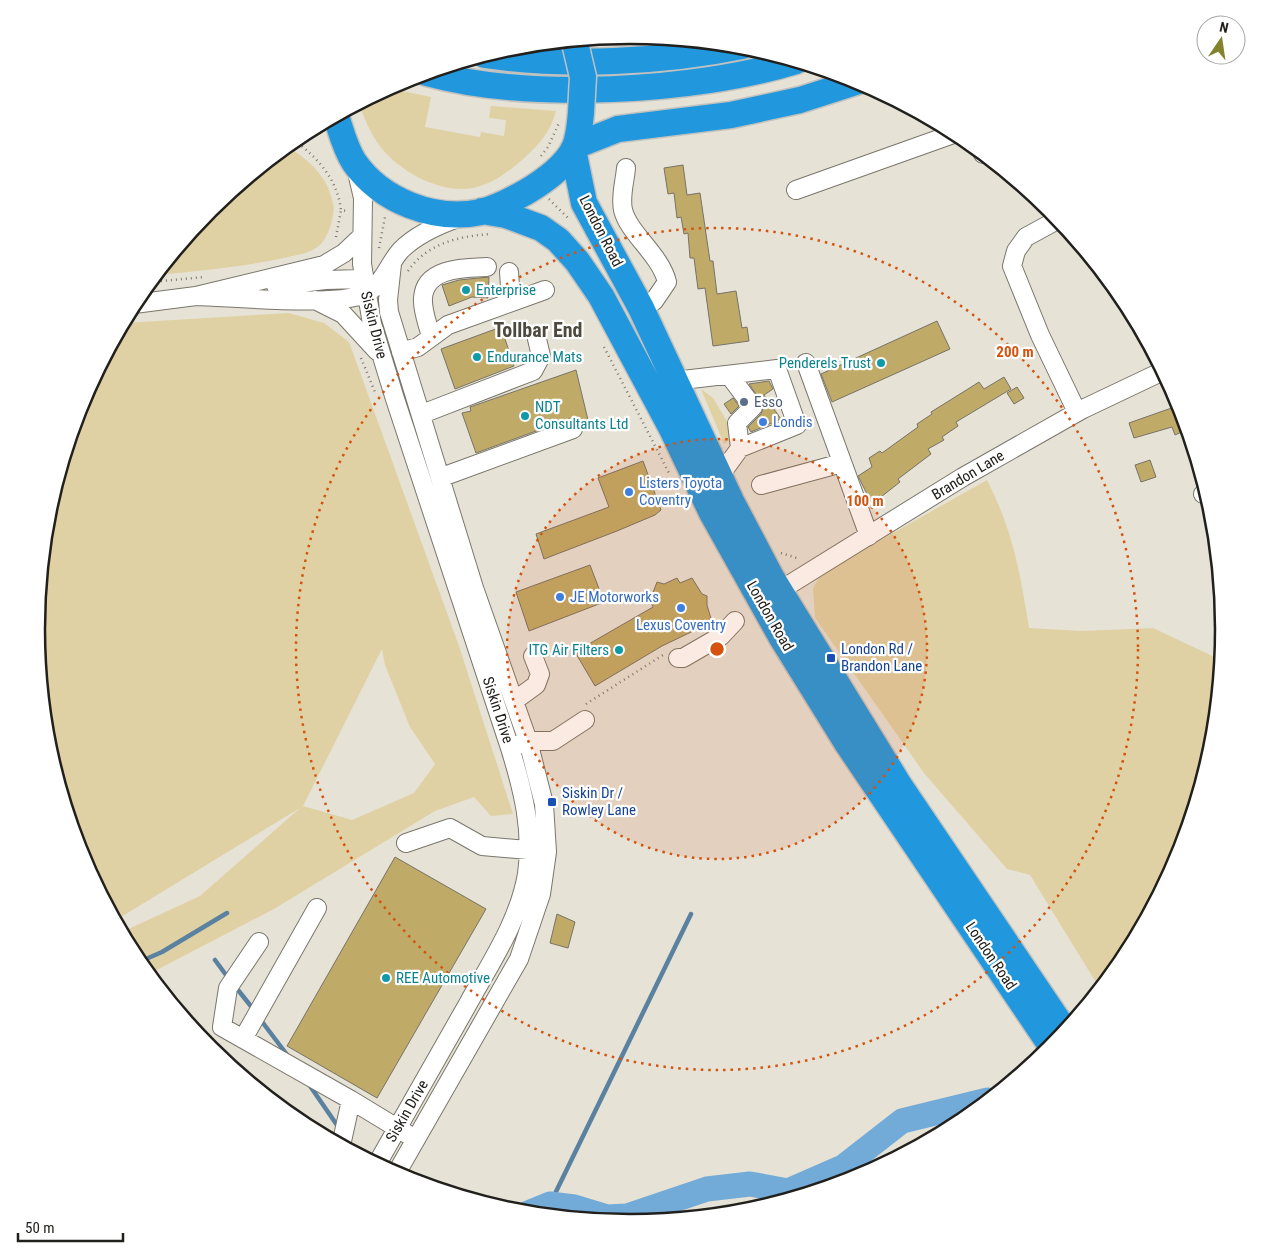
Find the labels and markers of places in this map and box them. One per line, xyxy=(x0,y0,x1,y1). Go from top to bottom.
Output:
place label: Enterprise xyxy=(476,281,536,299)
marker: Enterprise xyxy=(460,284,472,296)
place label: Endurance Mats xyxy=(487,348,582,366)
marker: Endurance Mats xyxy=(471,351,483,363)
place label: Penderels Trust xyxy=(779,354,871,372)
marker: Penderels Trust xyxy=(875,357,887,369)
place label: Esso xyxy=(754,393,783,411)
marker: Esso xyxy=(738,396,750,408)
place label: NDT Consultants Ltd xyxy=(535,398,628,433)
marker: NDT Consultants Ltd xyxy=(519,410,531,422)
place label: Londis xyxy=(773,413,813,431)
marker: Londis xyxy=(757,416,769,428)
place label: Listers Toyota Coventry xyxy=(639,474,722,509)
marker: Listers Toyota Coventry xyxy=(623,486,635,498)
place label: JE Motorworks xyxy=(570,588,659,606)
marker: JE Motorworks xyxy=(554,591,566,603)
marker: Lexus Coventry xyxy=(675,602,687,614)
place label: Lexus Coventry xyxy=(636,616,726,634)
centre of rings xyxy=(708,640,726,658)
place label: London Rd / Brandon Lane xyxy=(841,640,922,675)
place label: ITG Air Filters xyxy=(528,641,609,659)
marker: ITG Air Filters xyxy=(613,644,625,656)
marker: London Rd / Brandon Lane xyxy=(825,652,837,664)
place label: Siskin Dr / Rowley Lane xyxy=(562,784,636,819)
marker: Siskin Dr / Rowley Lane xyxy=(546,796,558,808)
place label: REE Automotive xyxy=(396,969,490,987)
marker: REE Automotive xyxy=(380,972,392,984)

